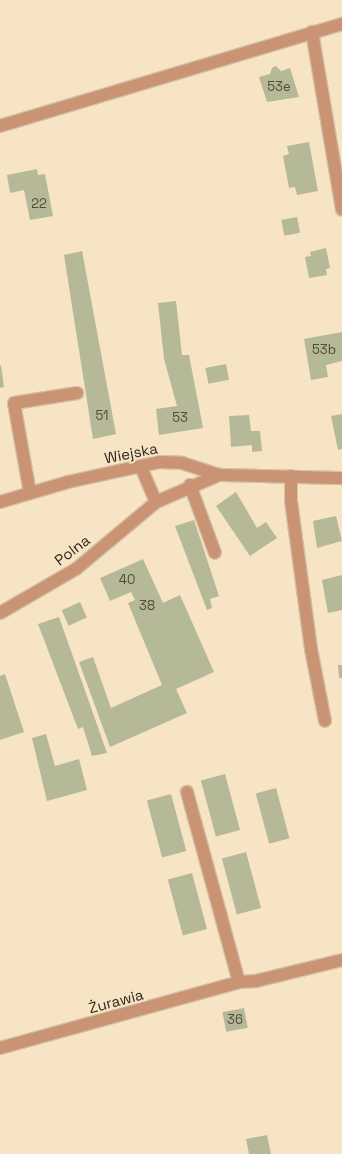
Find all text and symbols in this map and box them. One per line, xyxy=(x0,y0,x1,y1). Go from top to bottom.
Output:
house number: 53e xyxy=(267,79,291,95)
house number: 22 xyxy=(31,196,47,212)
house number: 53b xyxy=(312,342,336,358)
house number: 51 xyxy=(95,408,109,424)
house number: 53 xyxy=(172,410,188,426)
street label: Wiejska xyxy=(103,439,159,467)
street label: Polna xyxy=(51,531,93,569)
house number: 40 xyxy=(119,572,135,588)
house number: 38 xyxy=(139,598,155,614)
street label: Żurawia xyxy=(87,985,145,1017)
house number: 36 xyxy=(227,1012,243,1028)

